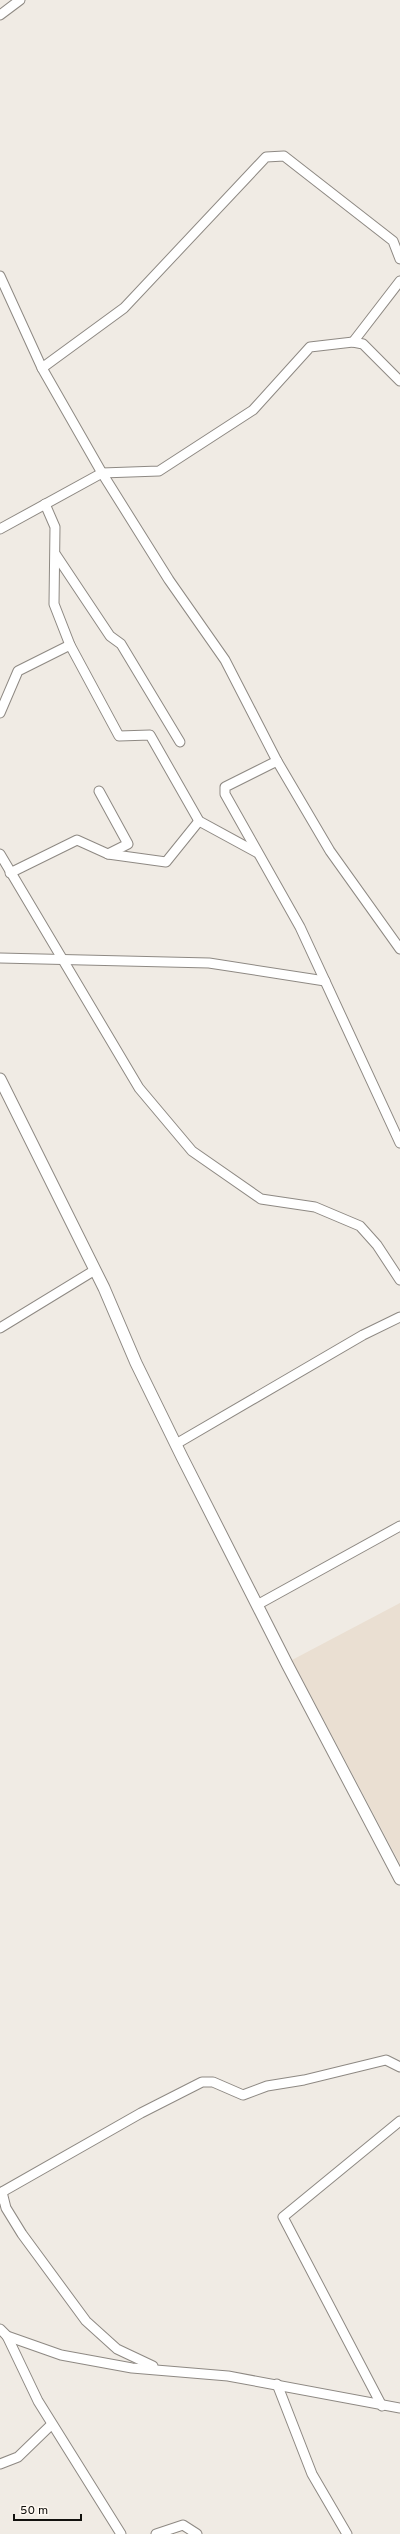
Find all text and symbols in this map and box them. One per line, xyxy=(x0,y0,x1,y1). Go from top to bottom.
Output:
scale bar xyxy=(14,2496,81,2522)
text: 50 m xyxy=(20,2503,48,2519)

